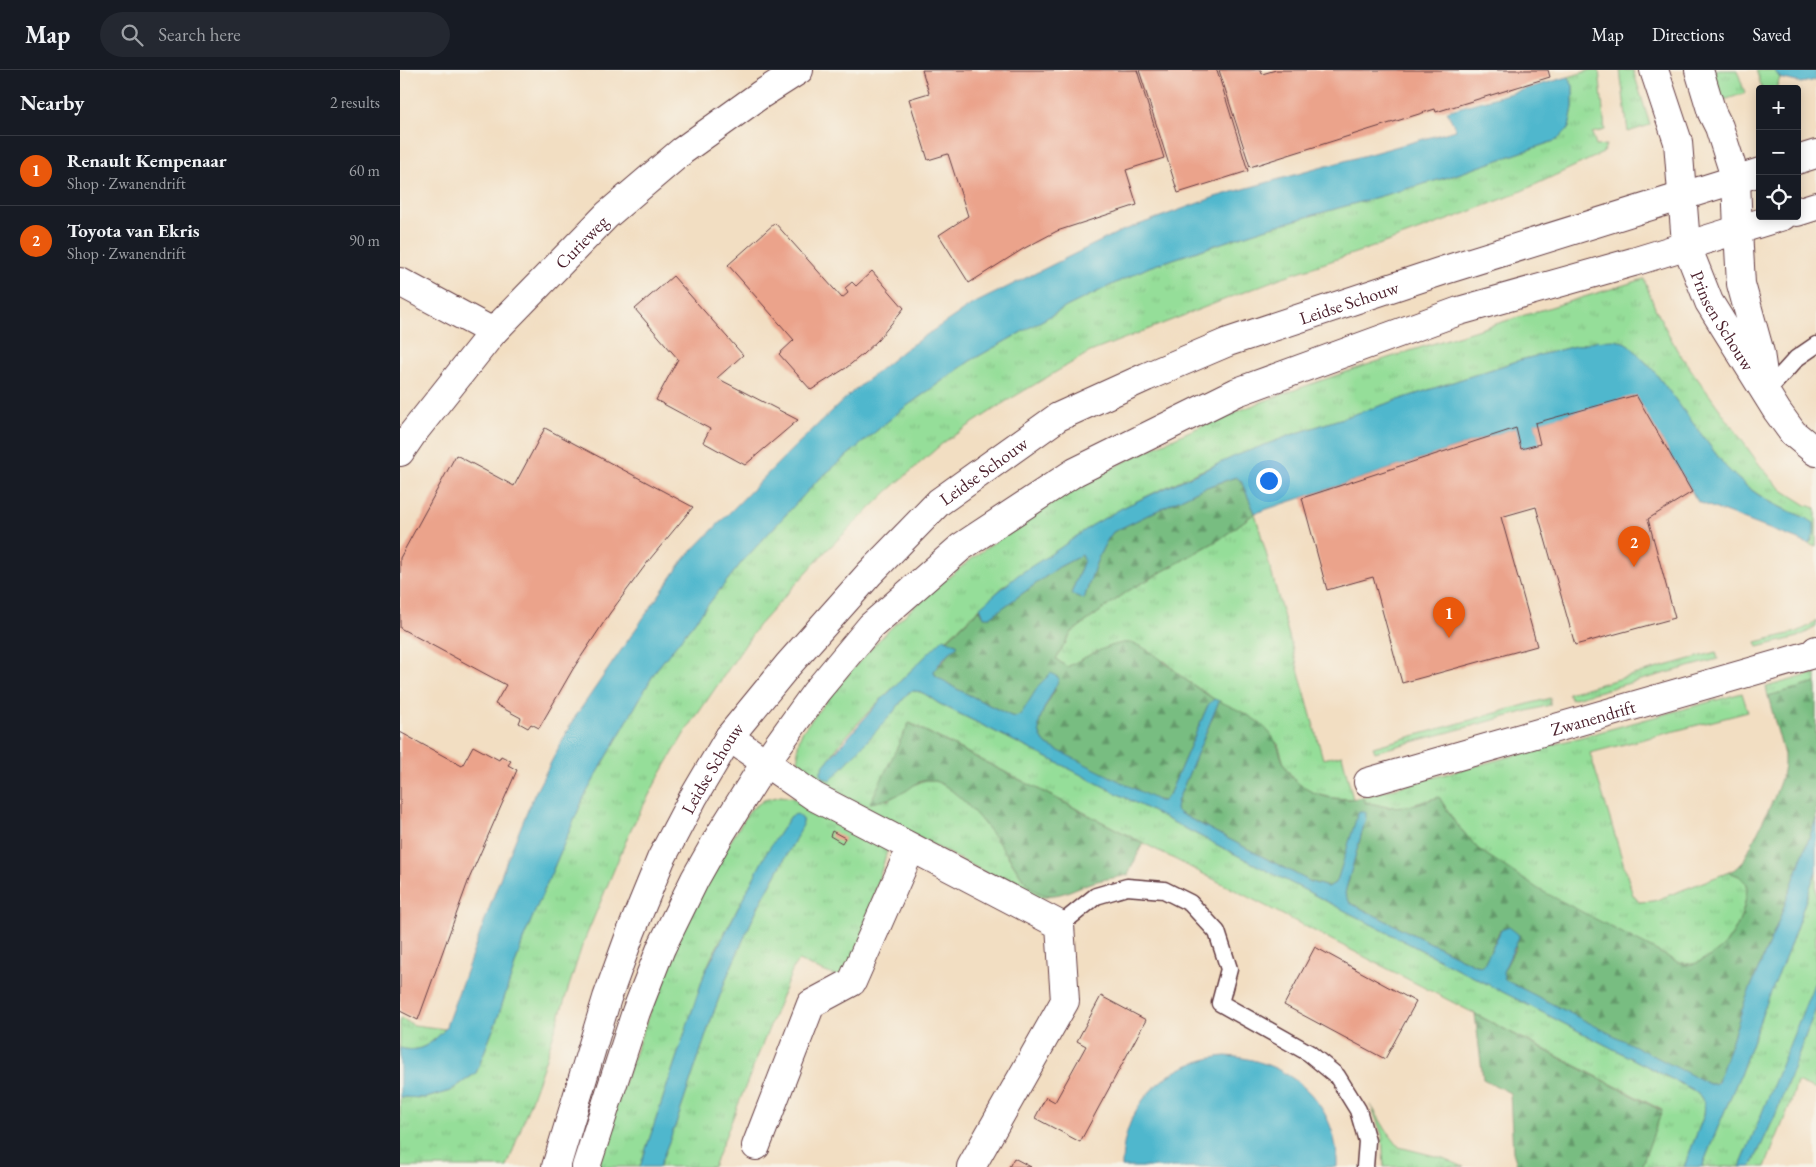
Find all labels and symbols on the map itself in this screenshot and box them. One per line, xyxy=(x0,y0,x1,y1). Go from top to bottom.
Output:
street label: Curieweg xyxy=(550,210,613,274)
street label: Prinsen Schouw xyxy=(1686,267,1761,375)
street label: Leidse Schouw xyxy=(1296,275,1402,329)
street label: Leidse Schouw xyxy=(934,431,1032,510)
your location xyxy=(1256,468,1282,494)
pin: 2 xyxy=(1618,526,1650,567)
pin: 1 xyxy=(1433,597,1465,638)
street label: Zwanendrift xyxy=(1548,694,1638,740)
street label: Leidse Schouw xyxy=(675,717,749,818)

